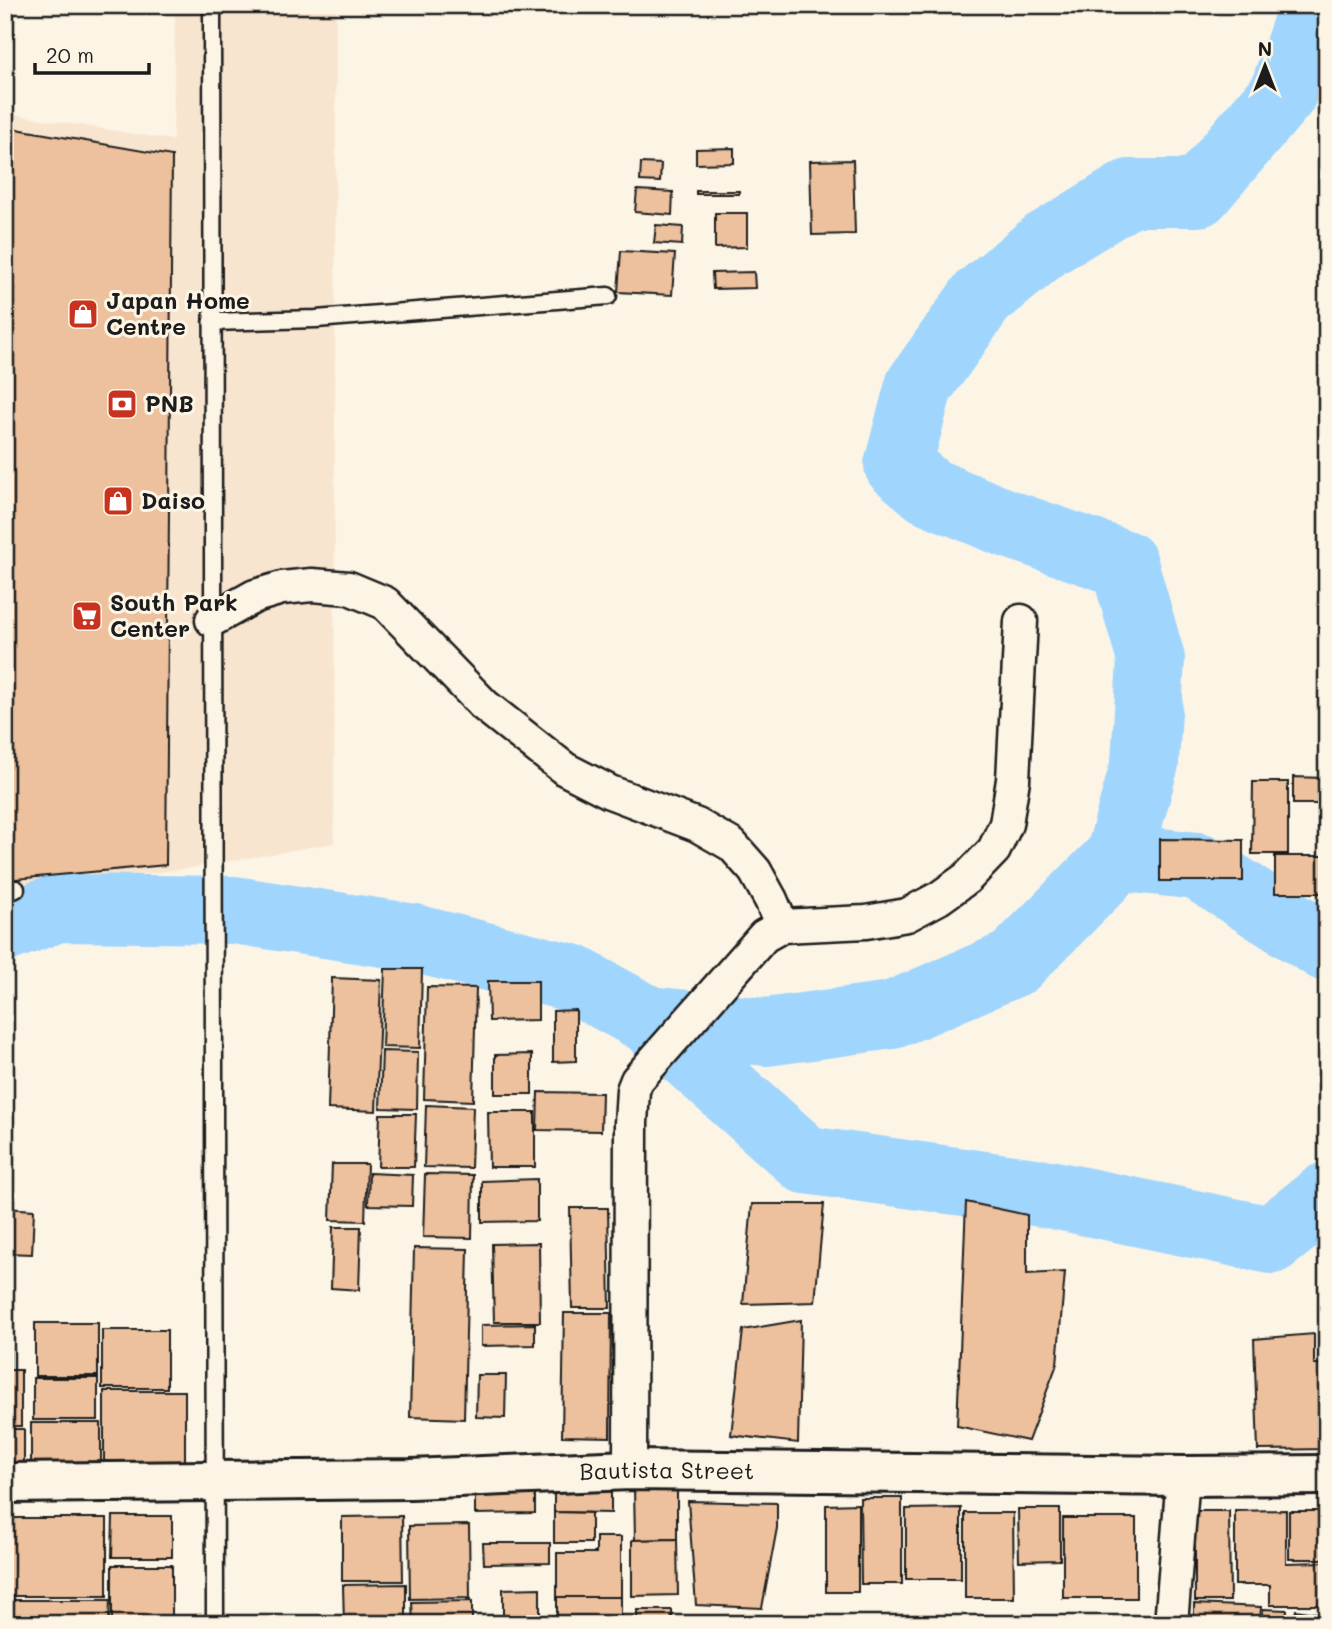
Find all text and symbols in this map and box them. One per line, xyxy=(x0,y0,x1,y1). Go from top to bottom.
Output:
scale bar xyxy=(35,32,149,76)
north arrow xyxy=(1230,32,1300,102)
text: N xyxy=(1258,36,1272,61)
text: 20 m xyxy=(46,41,94,68)
place label: Japan Home Centre xyxy=(106,285,250,341)
shop icon: Japan Home Centre xyxy=(66,297,100,331)
bank icon: PNB xyxy=(105,387,139,421)
place label: PNB xyxy=(145,388,194,418)
shop icon: Daiso xyxy=(101,484,135,518)
place label: Daiso xyxy=(141,485,205,515)
place label: South Park Center xyxy=(110,587,238,643)
supermarket icon: South Park Center xyxy=(70,599,104,633)
street label: Bautista Street xyxy=(579,1454,754,1486)

